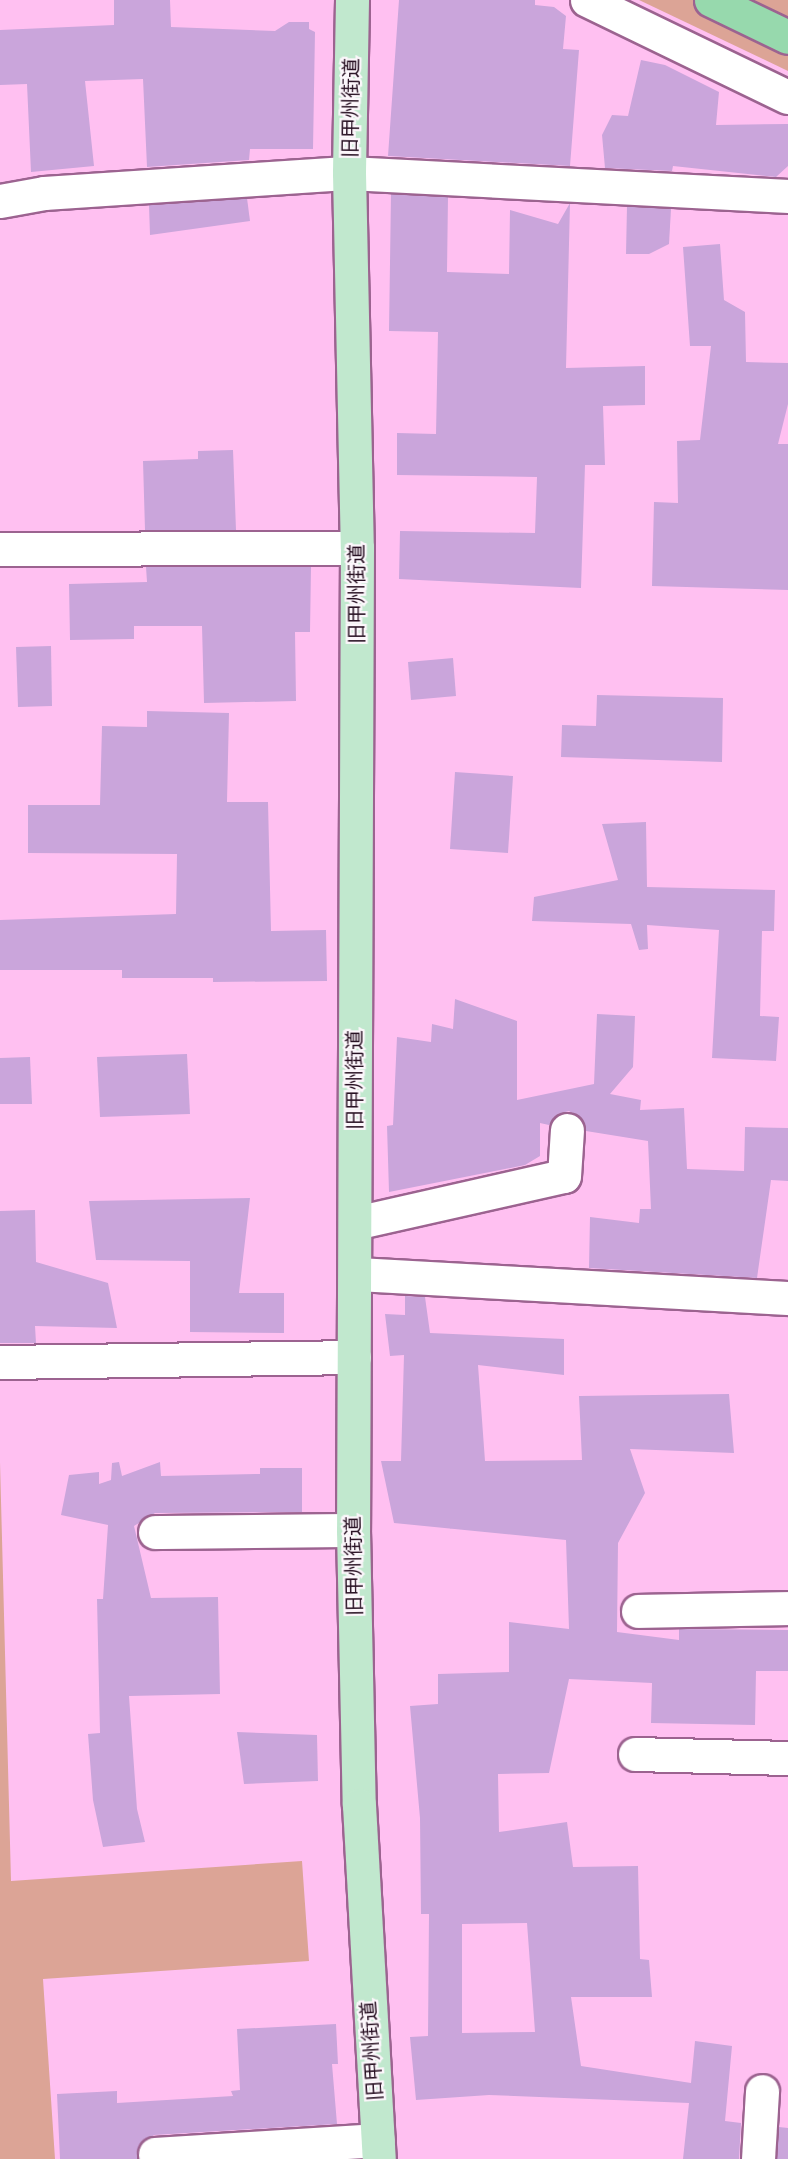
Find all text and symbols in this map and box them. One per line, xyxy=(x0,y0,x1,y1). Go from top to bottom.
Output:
street label: 旧甲州街道 xyxy=(338,58,364,158)
street label: 旧甲州街道 xyxy=(345,544,369,644)
street label: 旧甲州街道 xyxy=(343,1030,367,1130)
street label: 旧甲州街道 xyxy=(341,1516,367,1616)
street label: 旧甲州街道 xyxy=(357,2000,387,2102)

